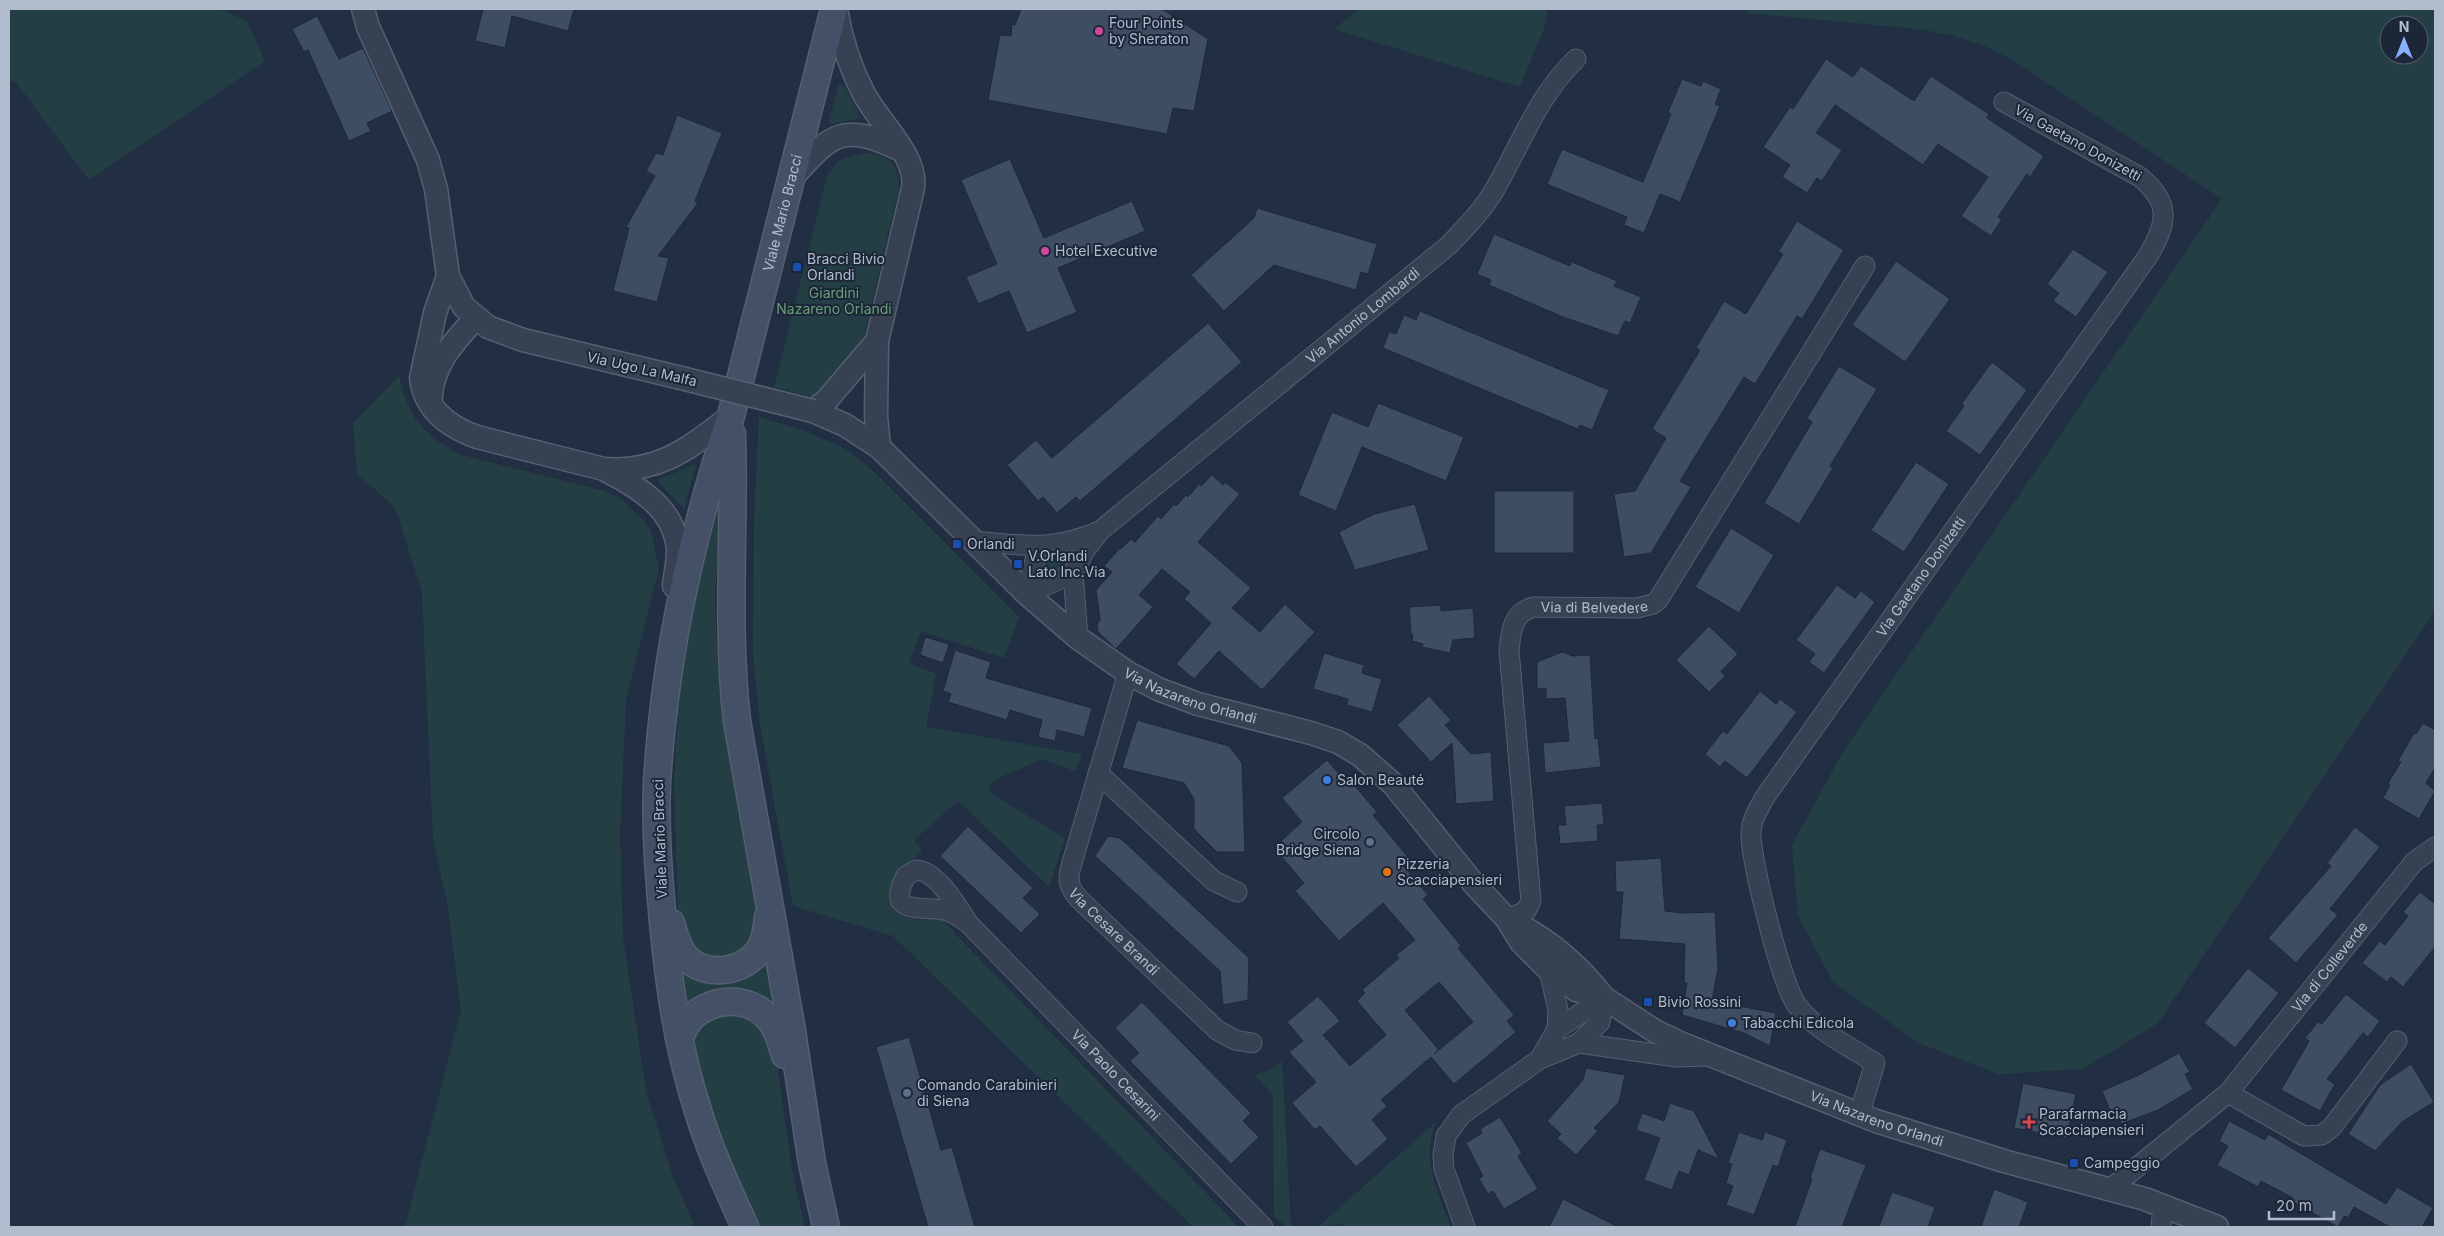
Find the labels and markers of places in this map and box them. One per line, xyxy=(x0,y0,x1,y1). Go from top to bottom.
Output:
place label: Four Points by Sheraton xyxy=(1109,14,1189,47)
marker: Four Points by Sheraton xyxy=(1093,25,1105,37)
place label: Hotel Executive xyxy=(1055,242,1158,259)
marker: Hotel Executive xyxy=(1039,245,1051,257)
place label: Bracci Bivio Orlandi xyxy=(807,250,885,283)
marker: Bracci Bivio Orlandi xyxy=(791,261,803,273)
place label: Orlandi xyxy=(967,535,1015,552)
marker: Orlandi xyxy=(951,538,963,550)
place label: V.Orlandi Lato Inc.Via xyxy=(1028,547,1106,580)
marker: V.Orlandi Lato Inc.Via xyxy=(1012,558,1024,570)
place label: Salon Beauté xyxy=(1337,771,1424,788)
marker: Salon Beauté xyxy=(1321,774,1333,786)
place label: Circolo Bridge Siena xyxy=(1276,825,1360,858)
marker: Circolo Bridge Siena xyxy=(1364,836,1376,848)
place label: Pizzeria Scacciapensieri xyxy=(1397,855,1502,888)
marker: Pizzeria Scacciapensieri xyxy=(1381,866,1393,878)
place label: Bivio Rossini xyxy=(1658,993,1741,1010)
marker: Bivio Rossini xyxy=(1642,996,1654,1008)
place label: Tabacchi Edicola xyxy=(1742,1014,1854,1031)
marker: Tabacchi Edicola xyxy=(1726,1017,1738,1029)
place label: Comando Carabinieri di Siena xyxy=(917,1076,1057,1109)
marker: Comando Carabinieri di Siena xyxy=(901,1087,913,1099)
place label: Parafarmacia Scacciapensieri xyxy=(2039,1105,2144,1138)
marker: Parafarmacia Scacciapensieri xyxy=(2023,1116,2035,1128)
place label: Campeggio xyxy=(2084,1154,2160,1171)
marker: Campeggio xyxy=(2068,1157,2080,1169)

